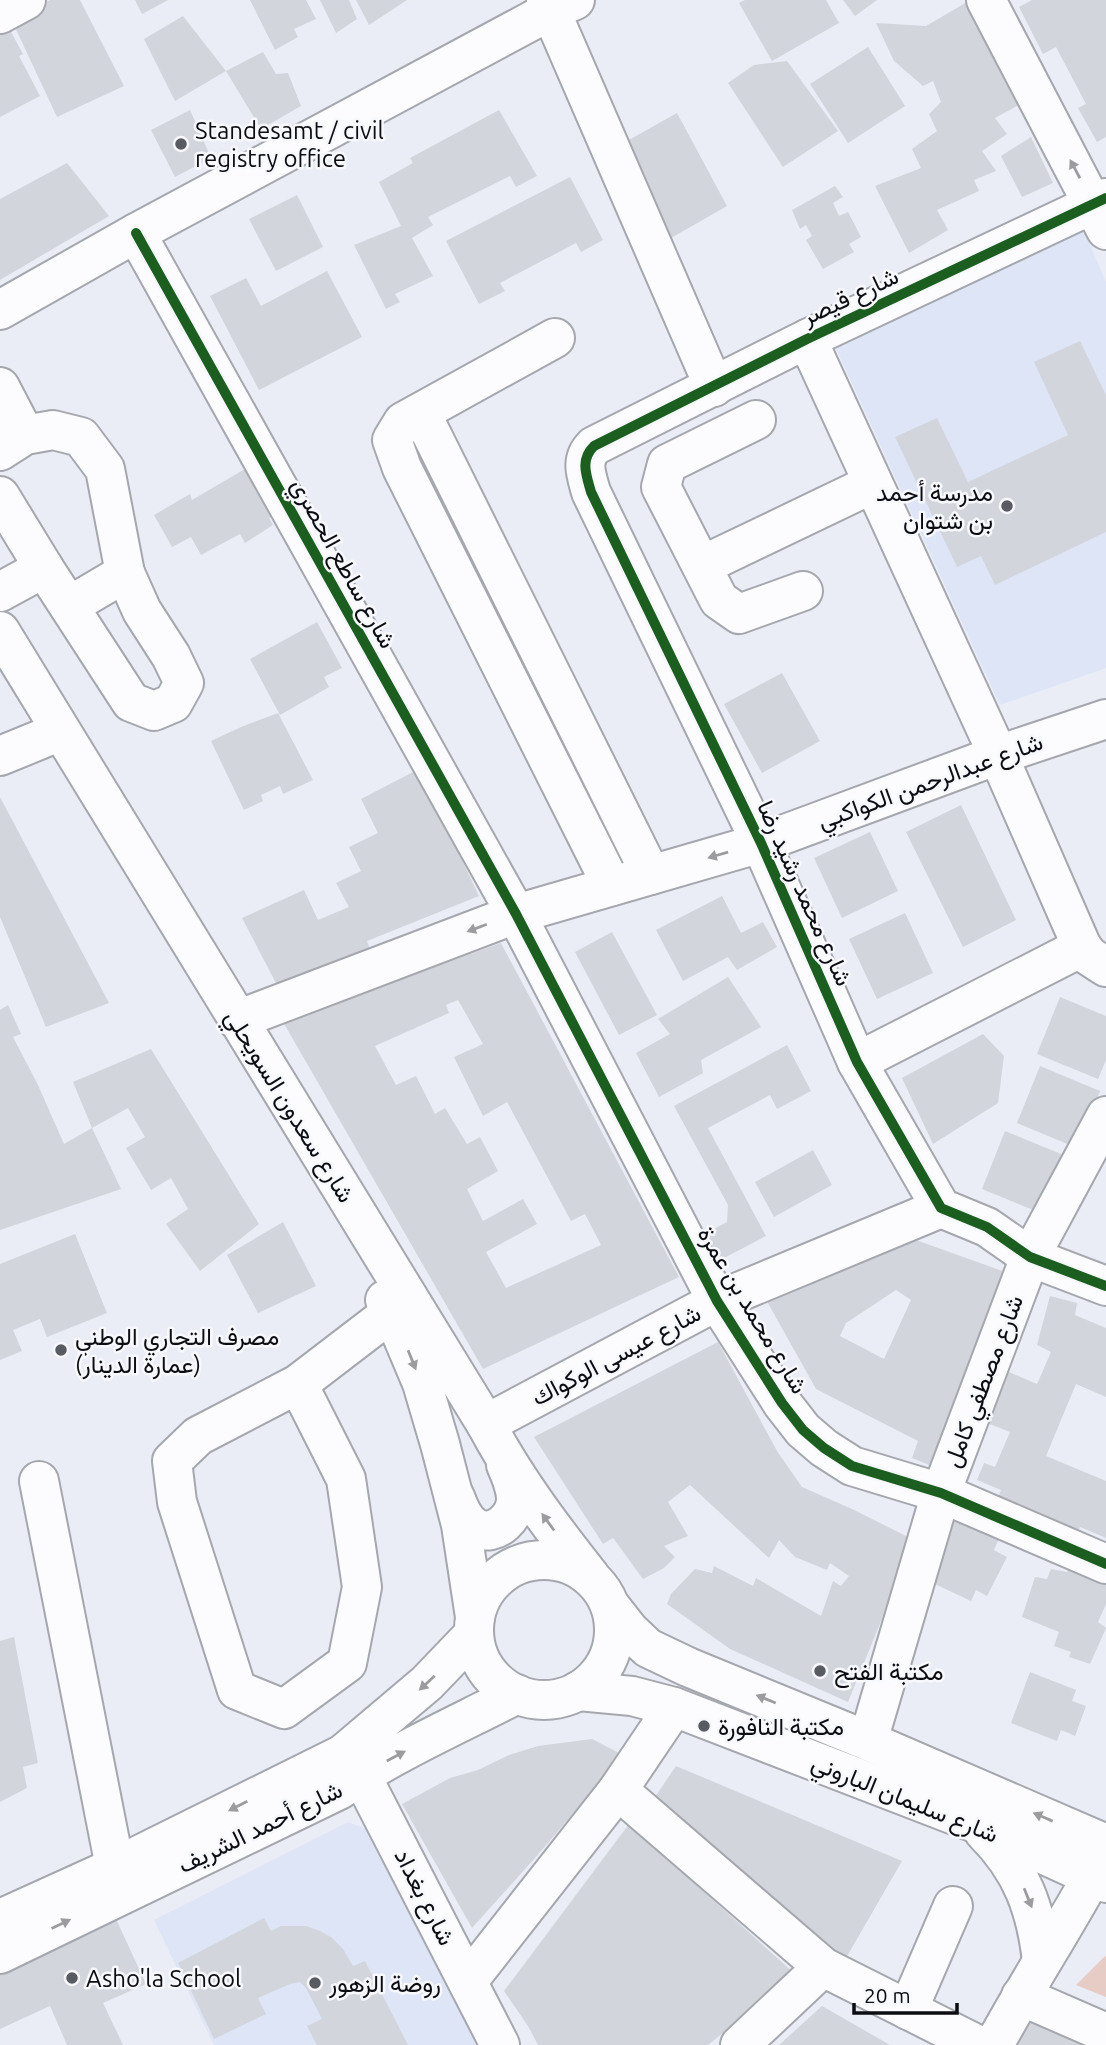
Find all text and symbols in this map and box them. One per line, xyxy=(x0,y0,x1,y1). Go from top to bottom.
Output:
place label: Standesamt / civil registry office xyxy=(195,117,384,172)
marker: Standesamt / civil registry office xyxy=(173,136,189,152)
one-way arrow xyxy=(1070,159,1081,179)
street label: شارع قيصر xyxy=(797,262,904,333)
street label: شارع ساطع الحصري xyxy=(281,473,402,656)
place label: مدرسة أحمد بن شتوان xyxy=(876,479,993,536)
marker: مدرسة أحمد بن شتوان xyxy=(999,498,1015,514)
street label: شارع عبدالرحمن الكواكبي xyxy=(814,728,1048,840)
street label: شارع محمد رشيد رضا xyxy=(749,796,858,991)
one-way arrow xyxy=(707,851,728,861)
one-way arrow xyxy=(466,923,487,934)
street label: شارع سعدون السويحلي xyxy=(215,1005,360,1210)
street label: شارع محمد بن عمرة xyxy=(690,1222,813,1400)
street label: شارع مصطفي كامل xyxy=(938,1291,1034,1473)
street label: شارع عيسى الوكواك xyxy=(527,1299,707,1414)
place label: مصرف التجاري الوطني (عمارة الدينار) xyxy=(75,1323,279,1380)
marker: مصرف التجاري الوطني (عمارة الدينار) xyxy=(53,1342,69,1358)
one-way arrow xyxy=(407,1349,418,1370)
one-way arrow xyxy=(541,1513,555,1531)
place label: مكتبة الفتح xyxy=(834,1658,943,1689)
marker: مكتبة الفتح xyxy=(812,1663,828,1679)
one-way arrow xyxy=(419,1674,436,1690)
one-way arrow xyxy=(756,1694,777,1705)
place label: مكتبة النافورة xyxy=(718,1713,844,1742)
marker: مكتبة النافورة xyxy=(696,1718,712,1734)
street label: شارع سليمان الباروني xyxy=(806,1748,1002,1853)
one-way arrow xyxy=(386,1750,405,1762)
street label: شارع أحمد الشريف xyxy=(174,1776,348,1881)
one-way arrow xyxy=(228,1801,248,1812)
one-way arrow xyxy=(1033,1811,1054,1822)
street label: شارع بغداد xyxy=(387,1844,461,1951)
one-way arrow xyxy=(1022,1888,1033,1909)
one-way arrow xyxy=(51,1919,71,1930)
place label: Asho'la School xyxy=(86,1965,241,1992)
marker: Asho'la School xyxy=(64,1970,80,1986)
place label: روضة الزهور xyxy=(328,1970,441,1999)
scale bar xyxy=(854,1972,957,2016)
marker: روضة الزهور xyxy=(307,1975,323,1991)
text: 20 m xyxy=(864,1983,911,2007)

